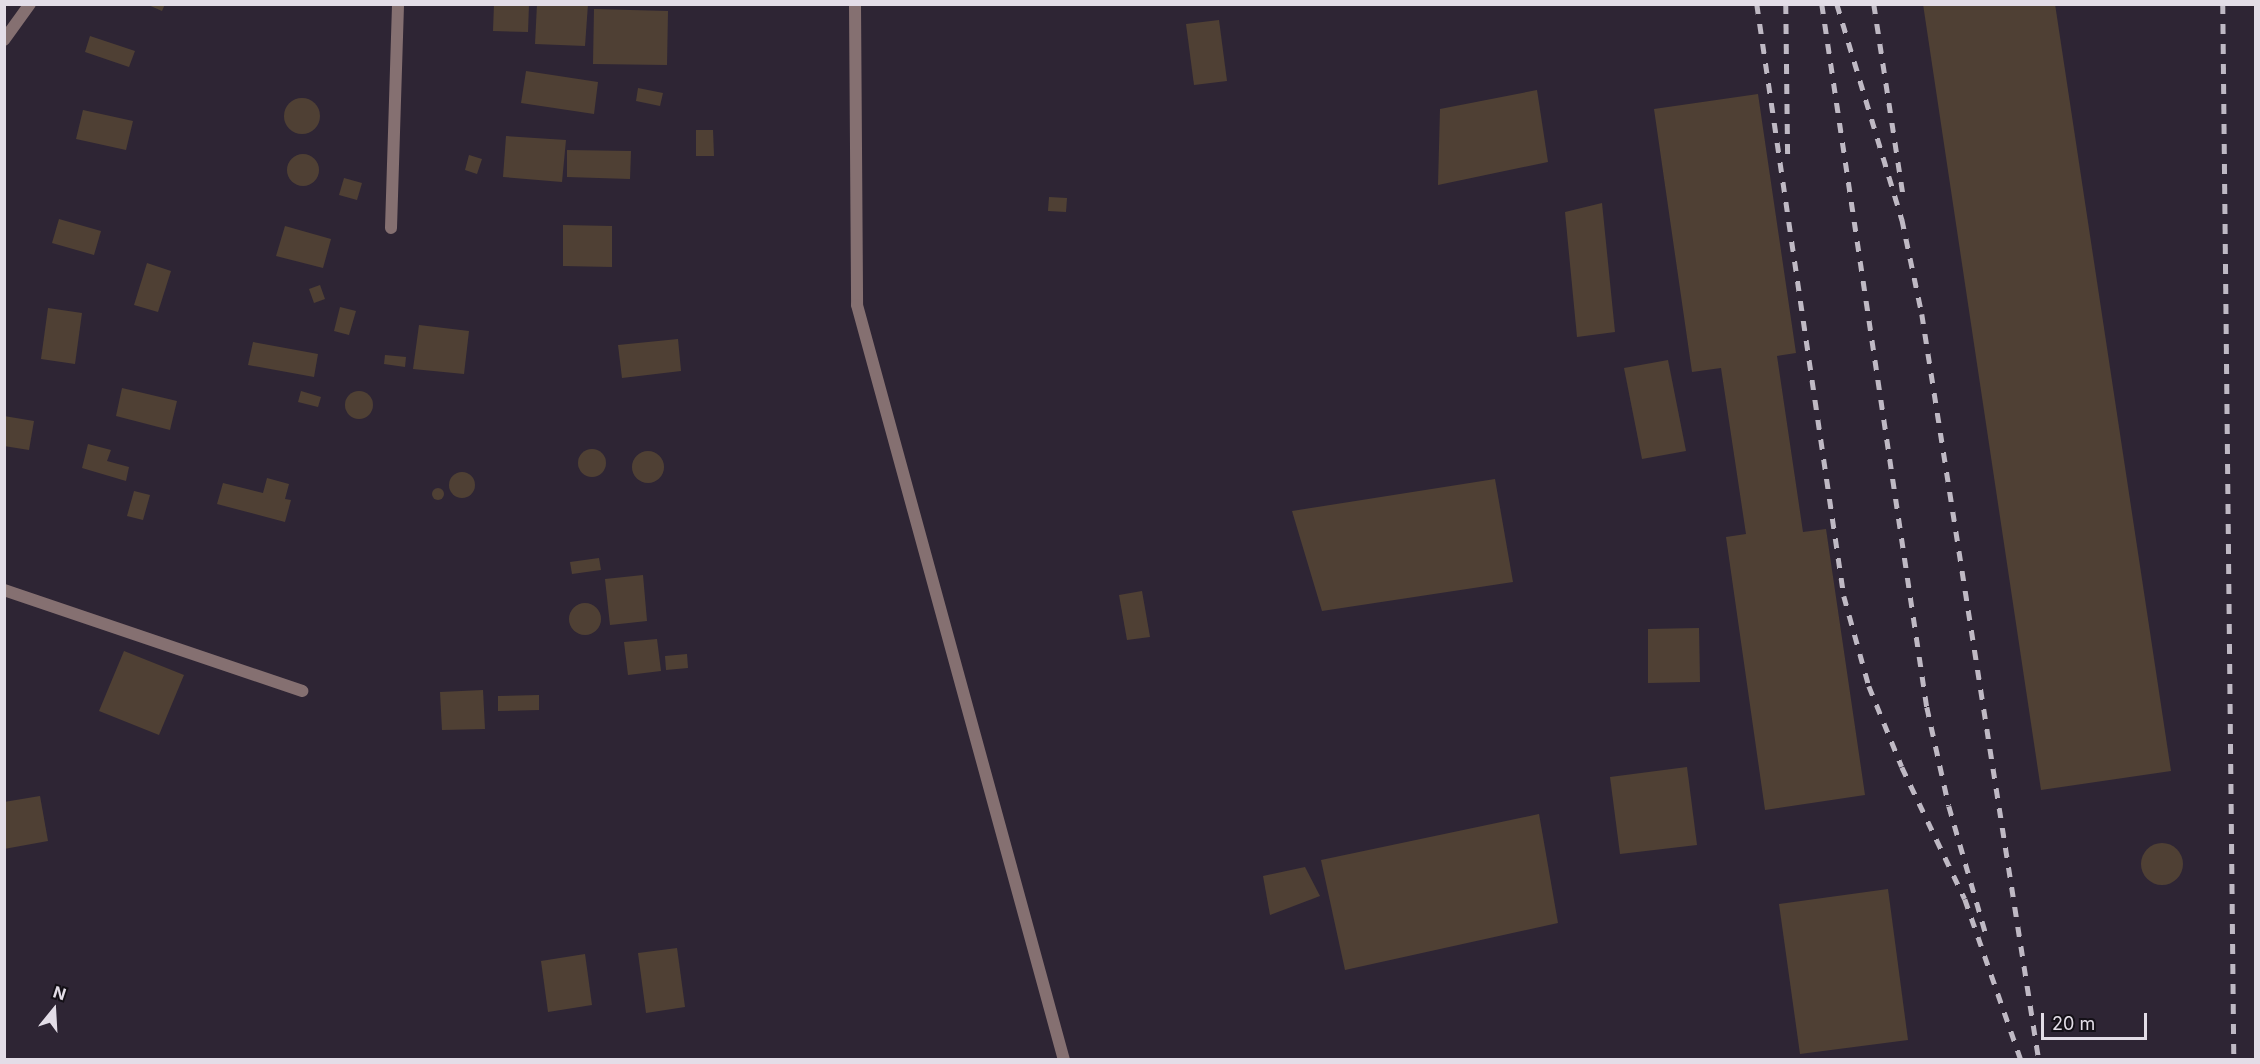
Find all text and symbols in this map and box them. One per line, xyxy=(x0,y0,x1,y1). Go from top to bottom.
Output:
north arrow xyxy=(24,980,84,1040)
text: N xyxy=(51,981,68,1004)
scale bar xyxy=(2044,1001,2150,1039)
text: 20 m xyxy=(2052,1013,2095,1034)

